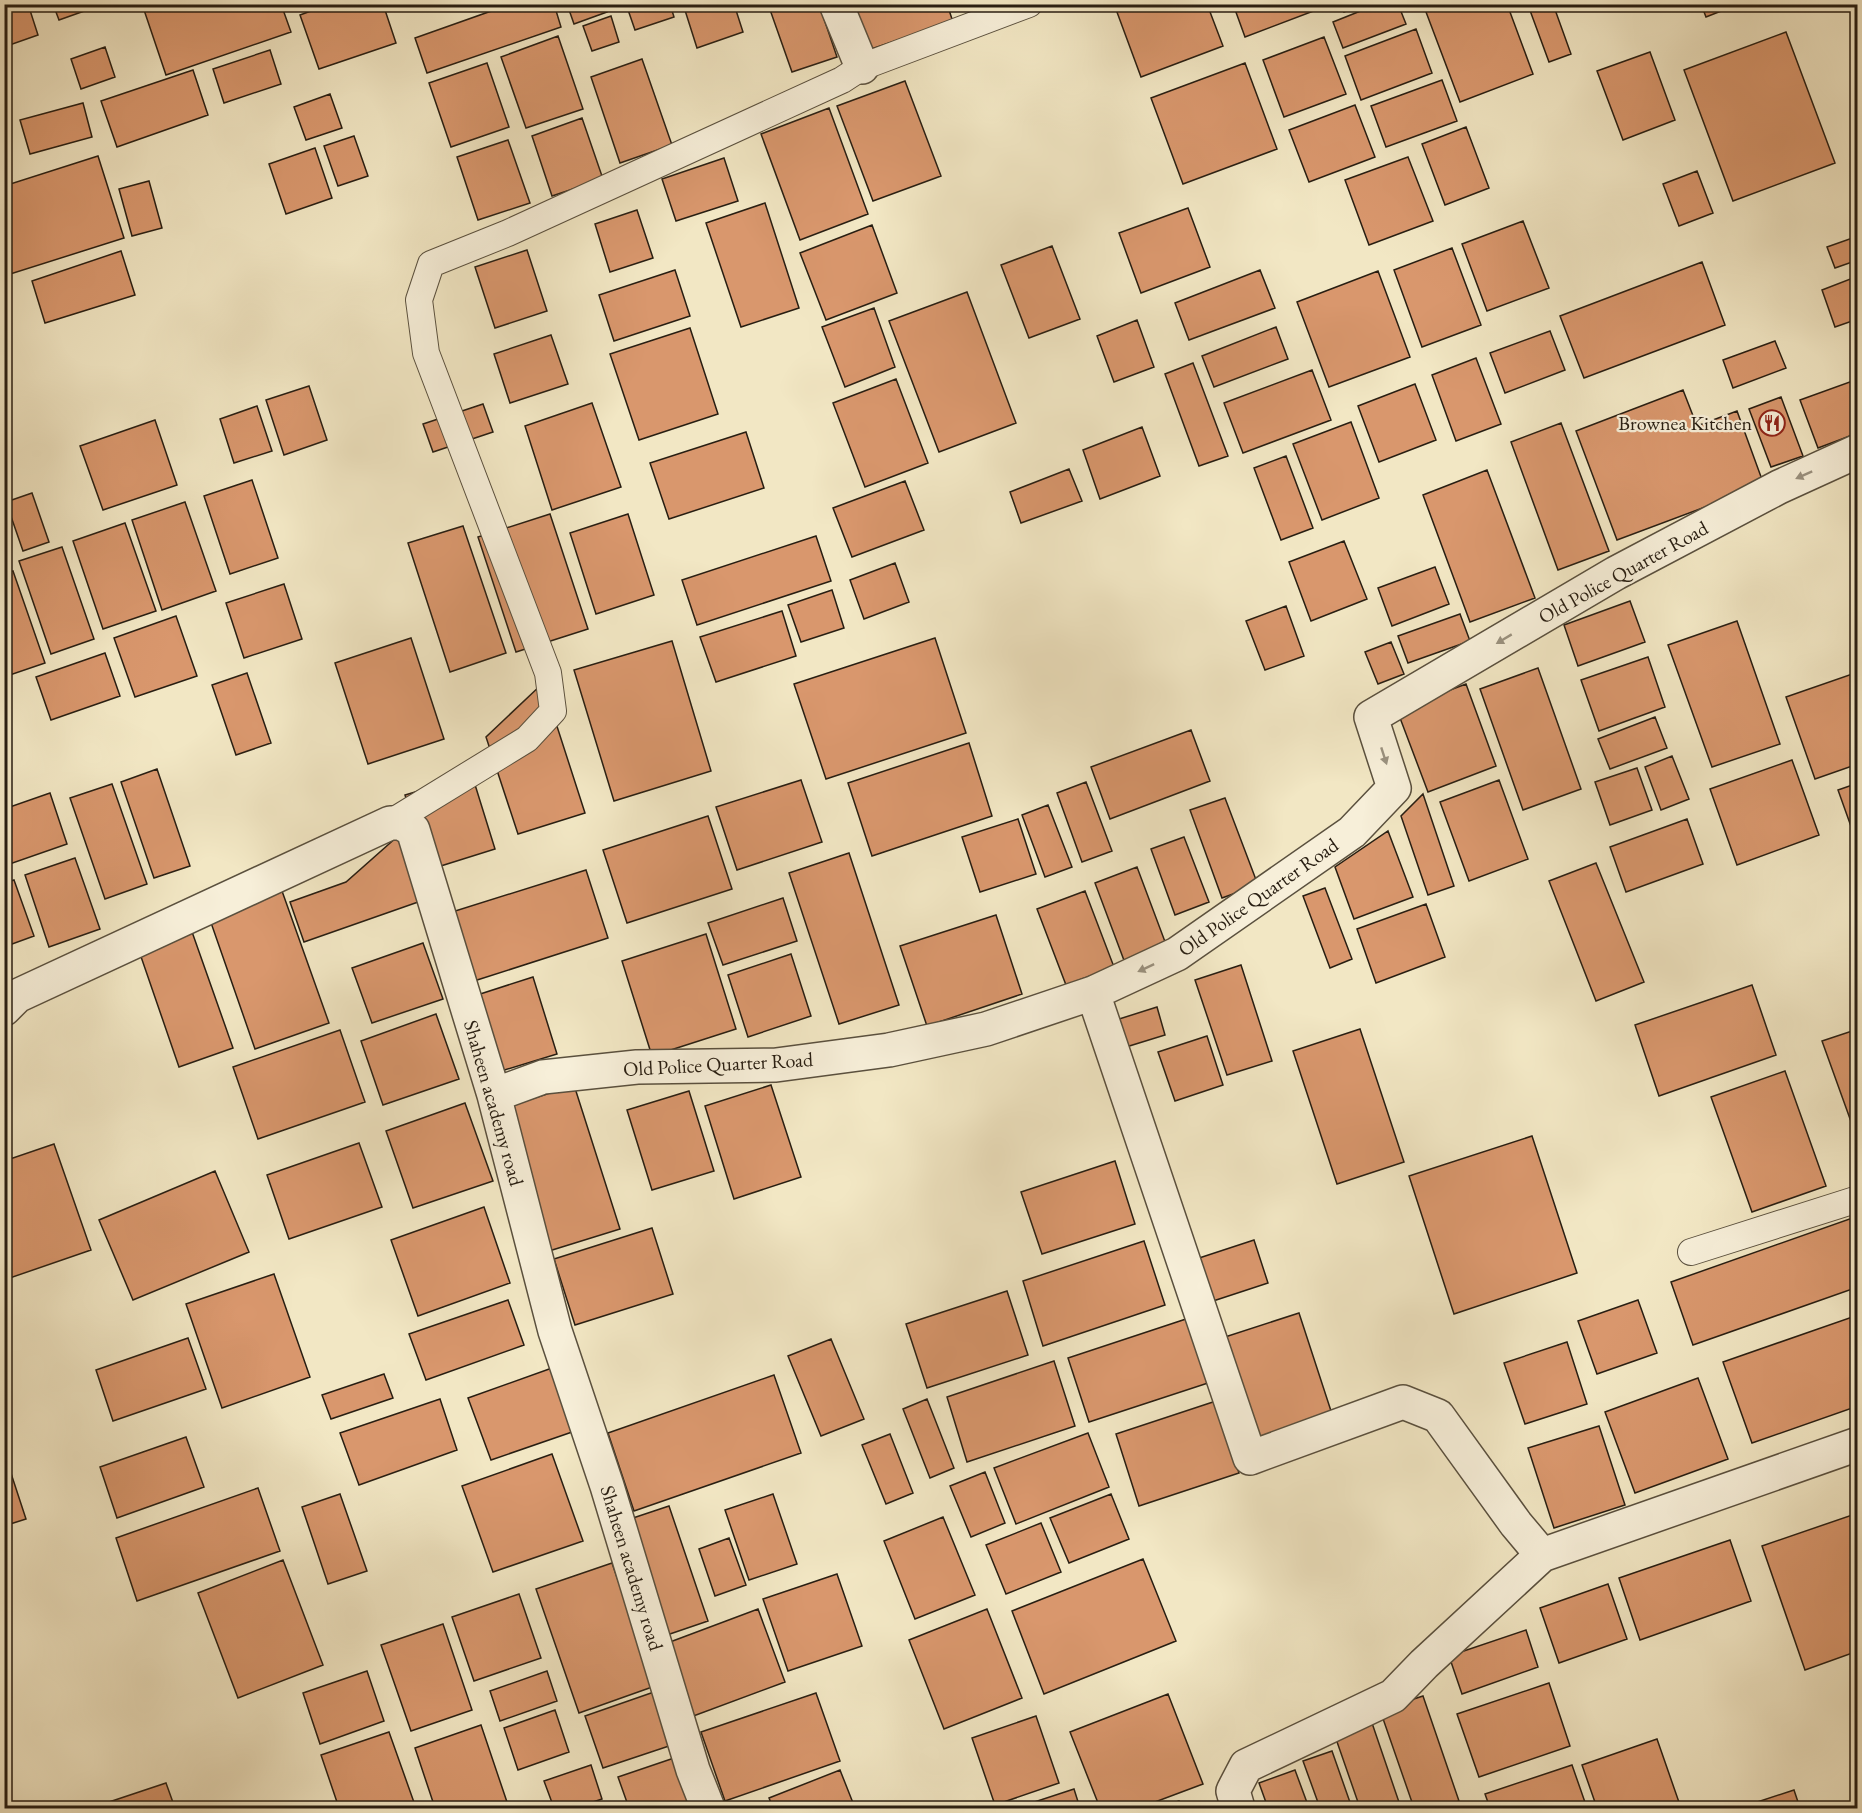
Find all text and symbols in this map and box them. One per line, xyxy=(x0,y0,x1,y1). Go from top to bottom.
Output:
restaurant icon: Brownea Kitchen xyxy=(1757,408,1787,438)
place label: Brownea Kitchen xyxy=(1618,410,1752,436)
one-way arrow xyxy=(1796,471,1813,480)
street label: Old Police Quarter Road xyxy=(1534,514,1713,629)
one-way arrow xyxy=(1495,634,1512,644)
one-way arrow xyxy=(1380,747,1389,765)
street label: Old Police Quarter Road xyxy=(1173,831,1344,962)
one-way arrow xyxy=(1137,964,1155,974)
street label: Shaheen academy road xyxy=(458,1017,530,1190)
street label: Old Police Quarter Road xyxy=(622,1046,814,1082)
street label: Shaheen academy road xyxy=(595,1482,670,1655)

